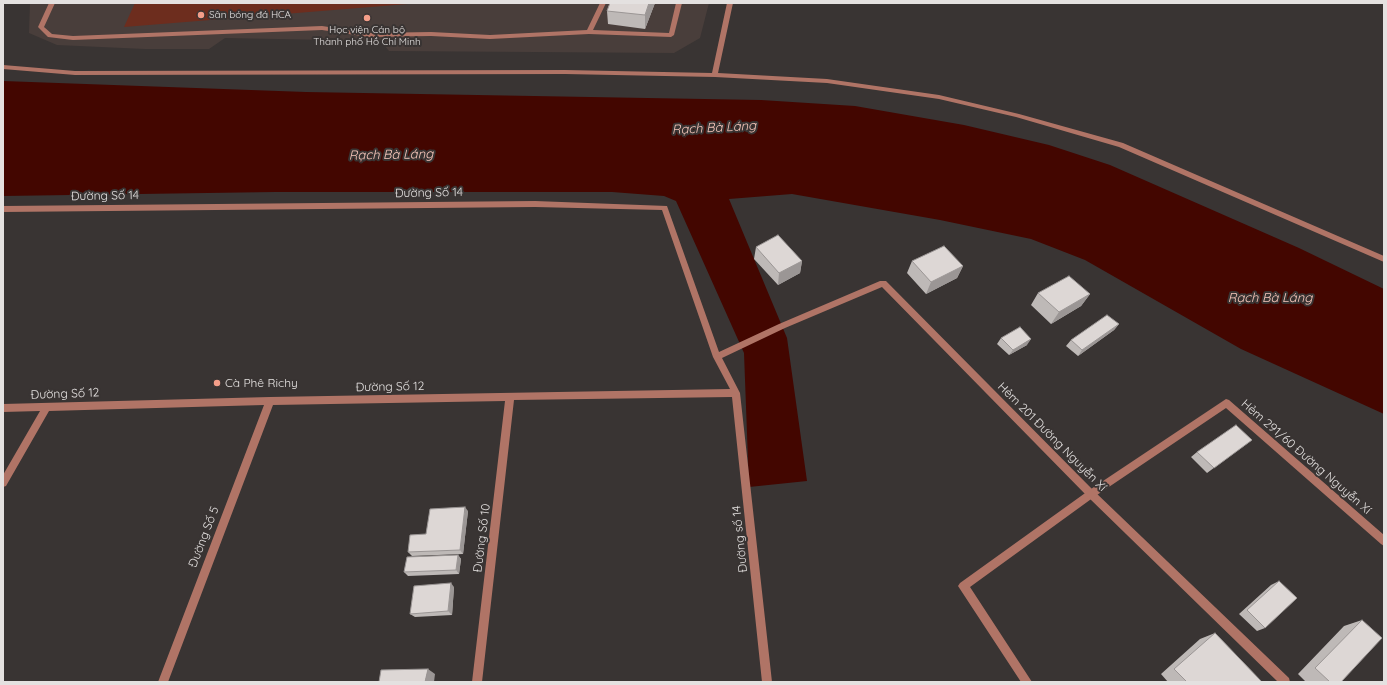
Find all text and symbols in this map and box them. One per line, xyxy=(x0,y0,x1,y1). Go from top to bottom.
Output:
place label: Sân bóng đá HCA xyxy=(209,9,291,21)
marker: Sân bóng đá HCA xyxy=(196,10,206,20)
marker: Học viện Cán bộ Thành phố Hồ Chí Minh xyxy=(362,13,372,23)
place label: Học viện Cán bộ Thành phố Hồ Chí Minh xyxy=(313,24,421,48)
water label: Rạch Bà Láng xyxy=(671,118,757,138)
water label: Rạch Bà Láng xyxy=(349,146,433,164)
street label: Đường Số 14 xyxy=(395,185,463,201)
street label: Đường Số 14 xyxy=(71,188,139,204)
water label: Rạch Bà Láng xyxy=(1228,290,1312,306)
place label: Cà Phê Richy xyxy=(225,376,298,390)
marker: Cà Phê Richy xyxy=(212,378,222,388)
street label: Đường Số 12 xyxy=(355,379,425,395)
street label: Hẻm 201 Đường Nguyễn Xí xyxy=(995,380,1109,494)
street label: Đường Số 12 xyxy=(30,386,100,402)
street label: Hẻm 291/60 Đường Nguyễn Xí xyxy=(1238,397,1374,517)
street label: Đường Số 10 xyxy=(471,503,493,573)
street label: Đường Số 5 xyxy=(186,504,222,570)
street label: Đường số 14 xyxy=(729,505,751,573)

